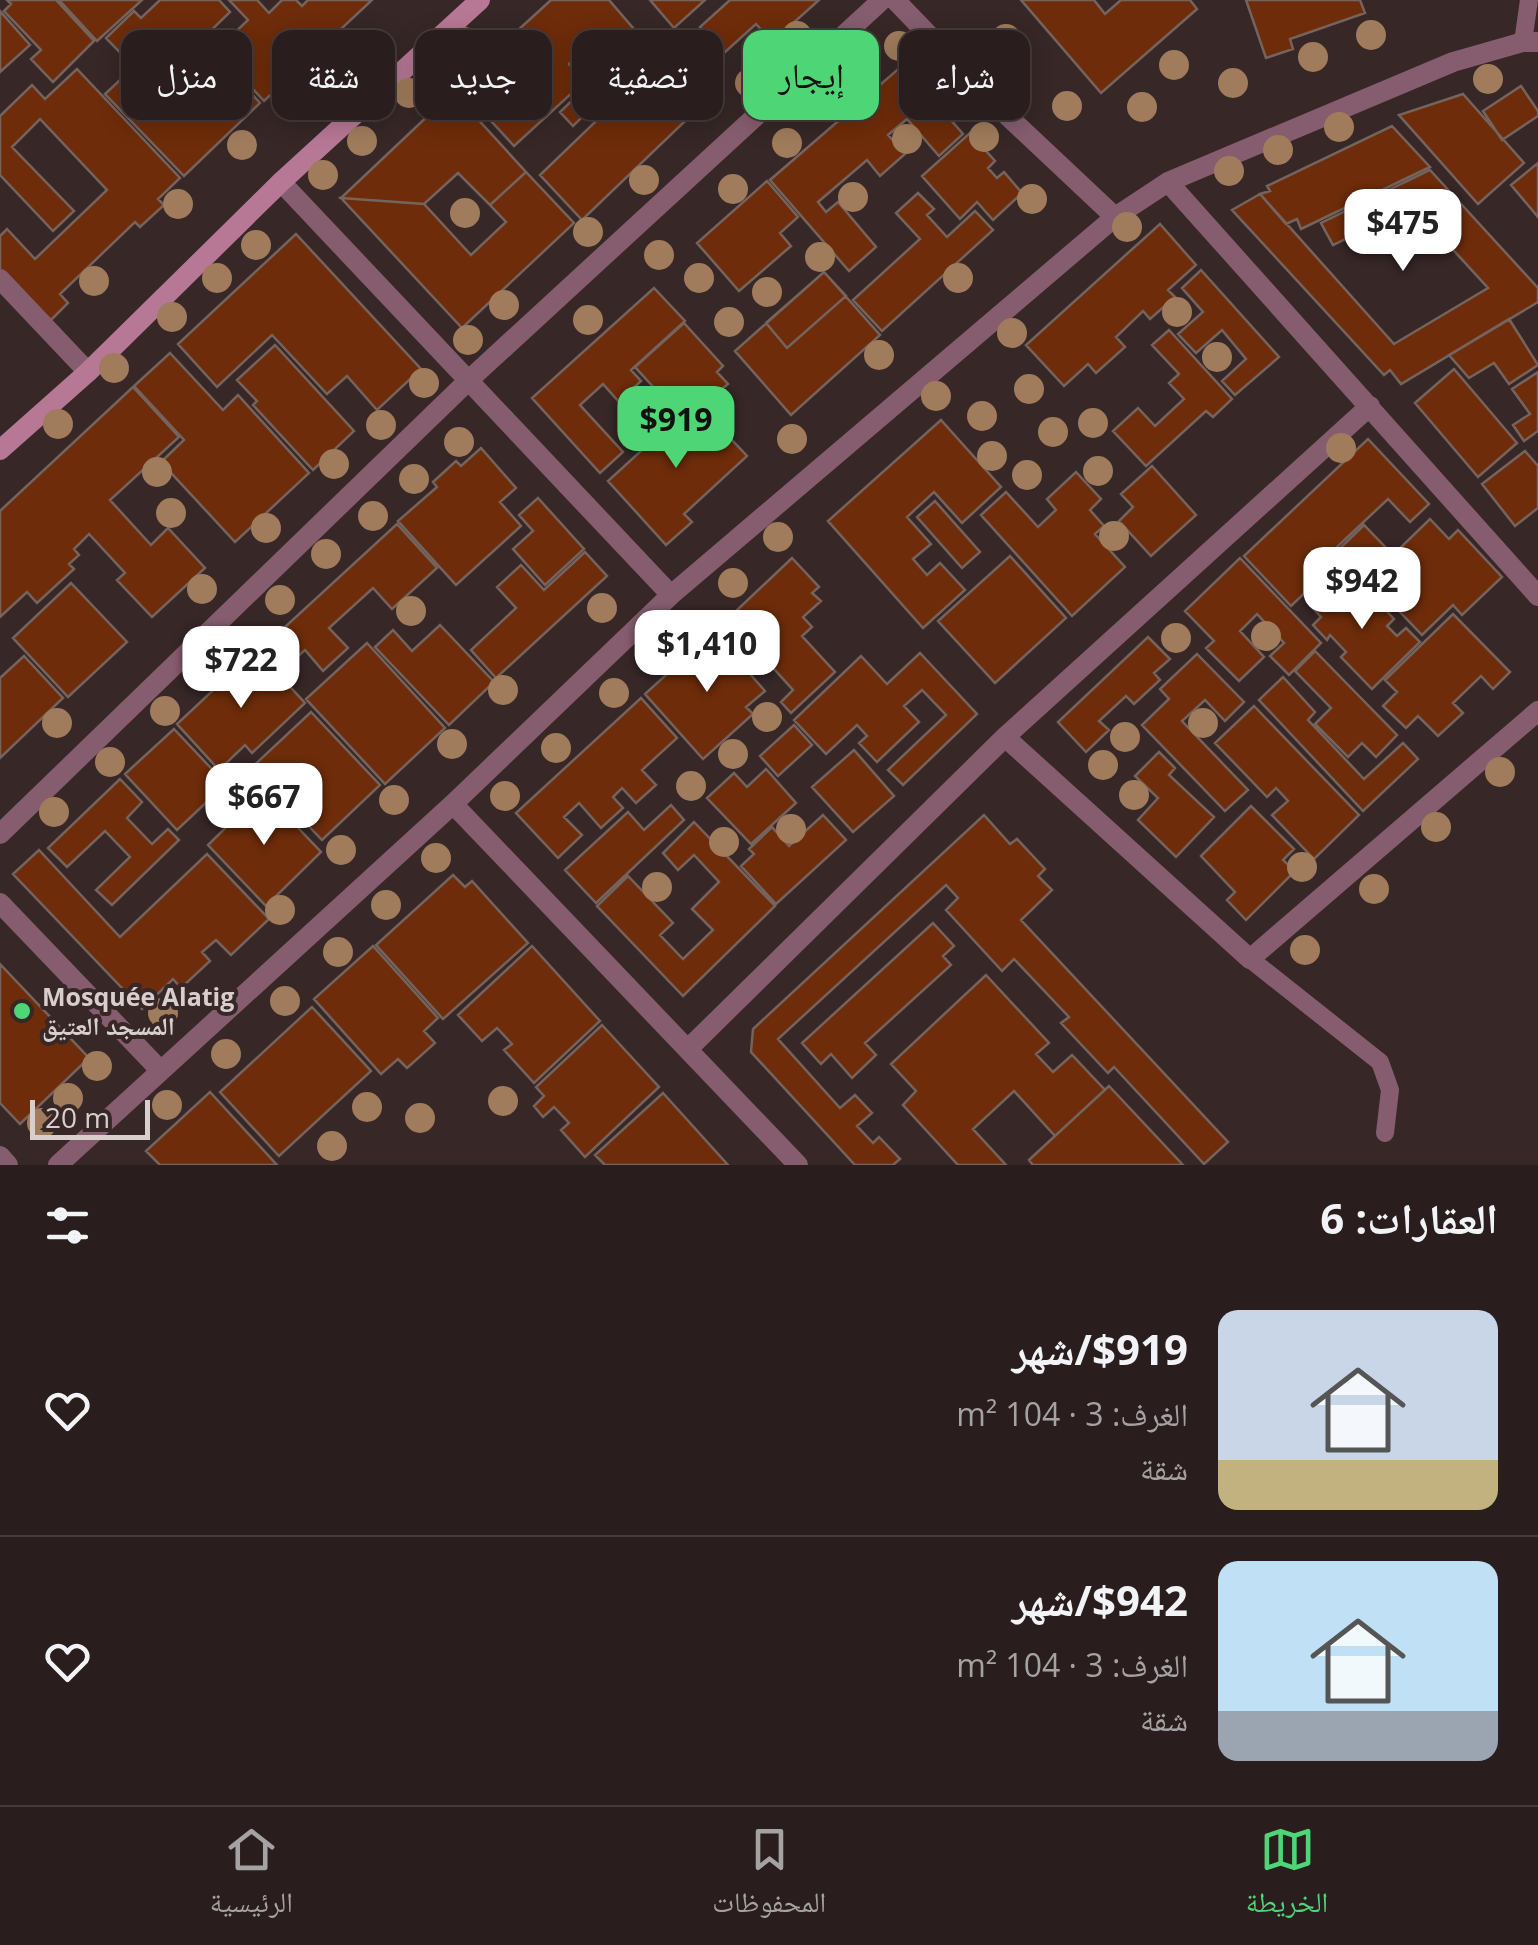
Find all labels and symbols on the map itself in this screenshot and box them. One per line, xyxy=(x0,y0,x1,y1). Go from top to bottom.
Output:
pin: $475 xyxy=(1344,189,1462,274)
pin: $919 xyxy=(617,386,735,471)
pin: $942 xyxy=(1303,547,1421,632)
pin: $1,410 xyxy=(626,610,788,695)
pin: $722 xyxy=(182,626,300,711)
pin: $667 xyxy=(205,763,323,848)
place label: Mosquée Alatig المسجد العتيق xyxy=(42,979,234,1042)
marker: Mosquée Alatig المسجد العتيق xyxy=(11,1000,33,1022)
scale bar xyxy=(30,1095,150,1140)

